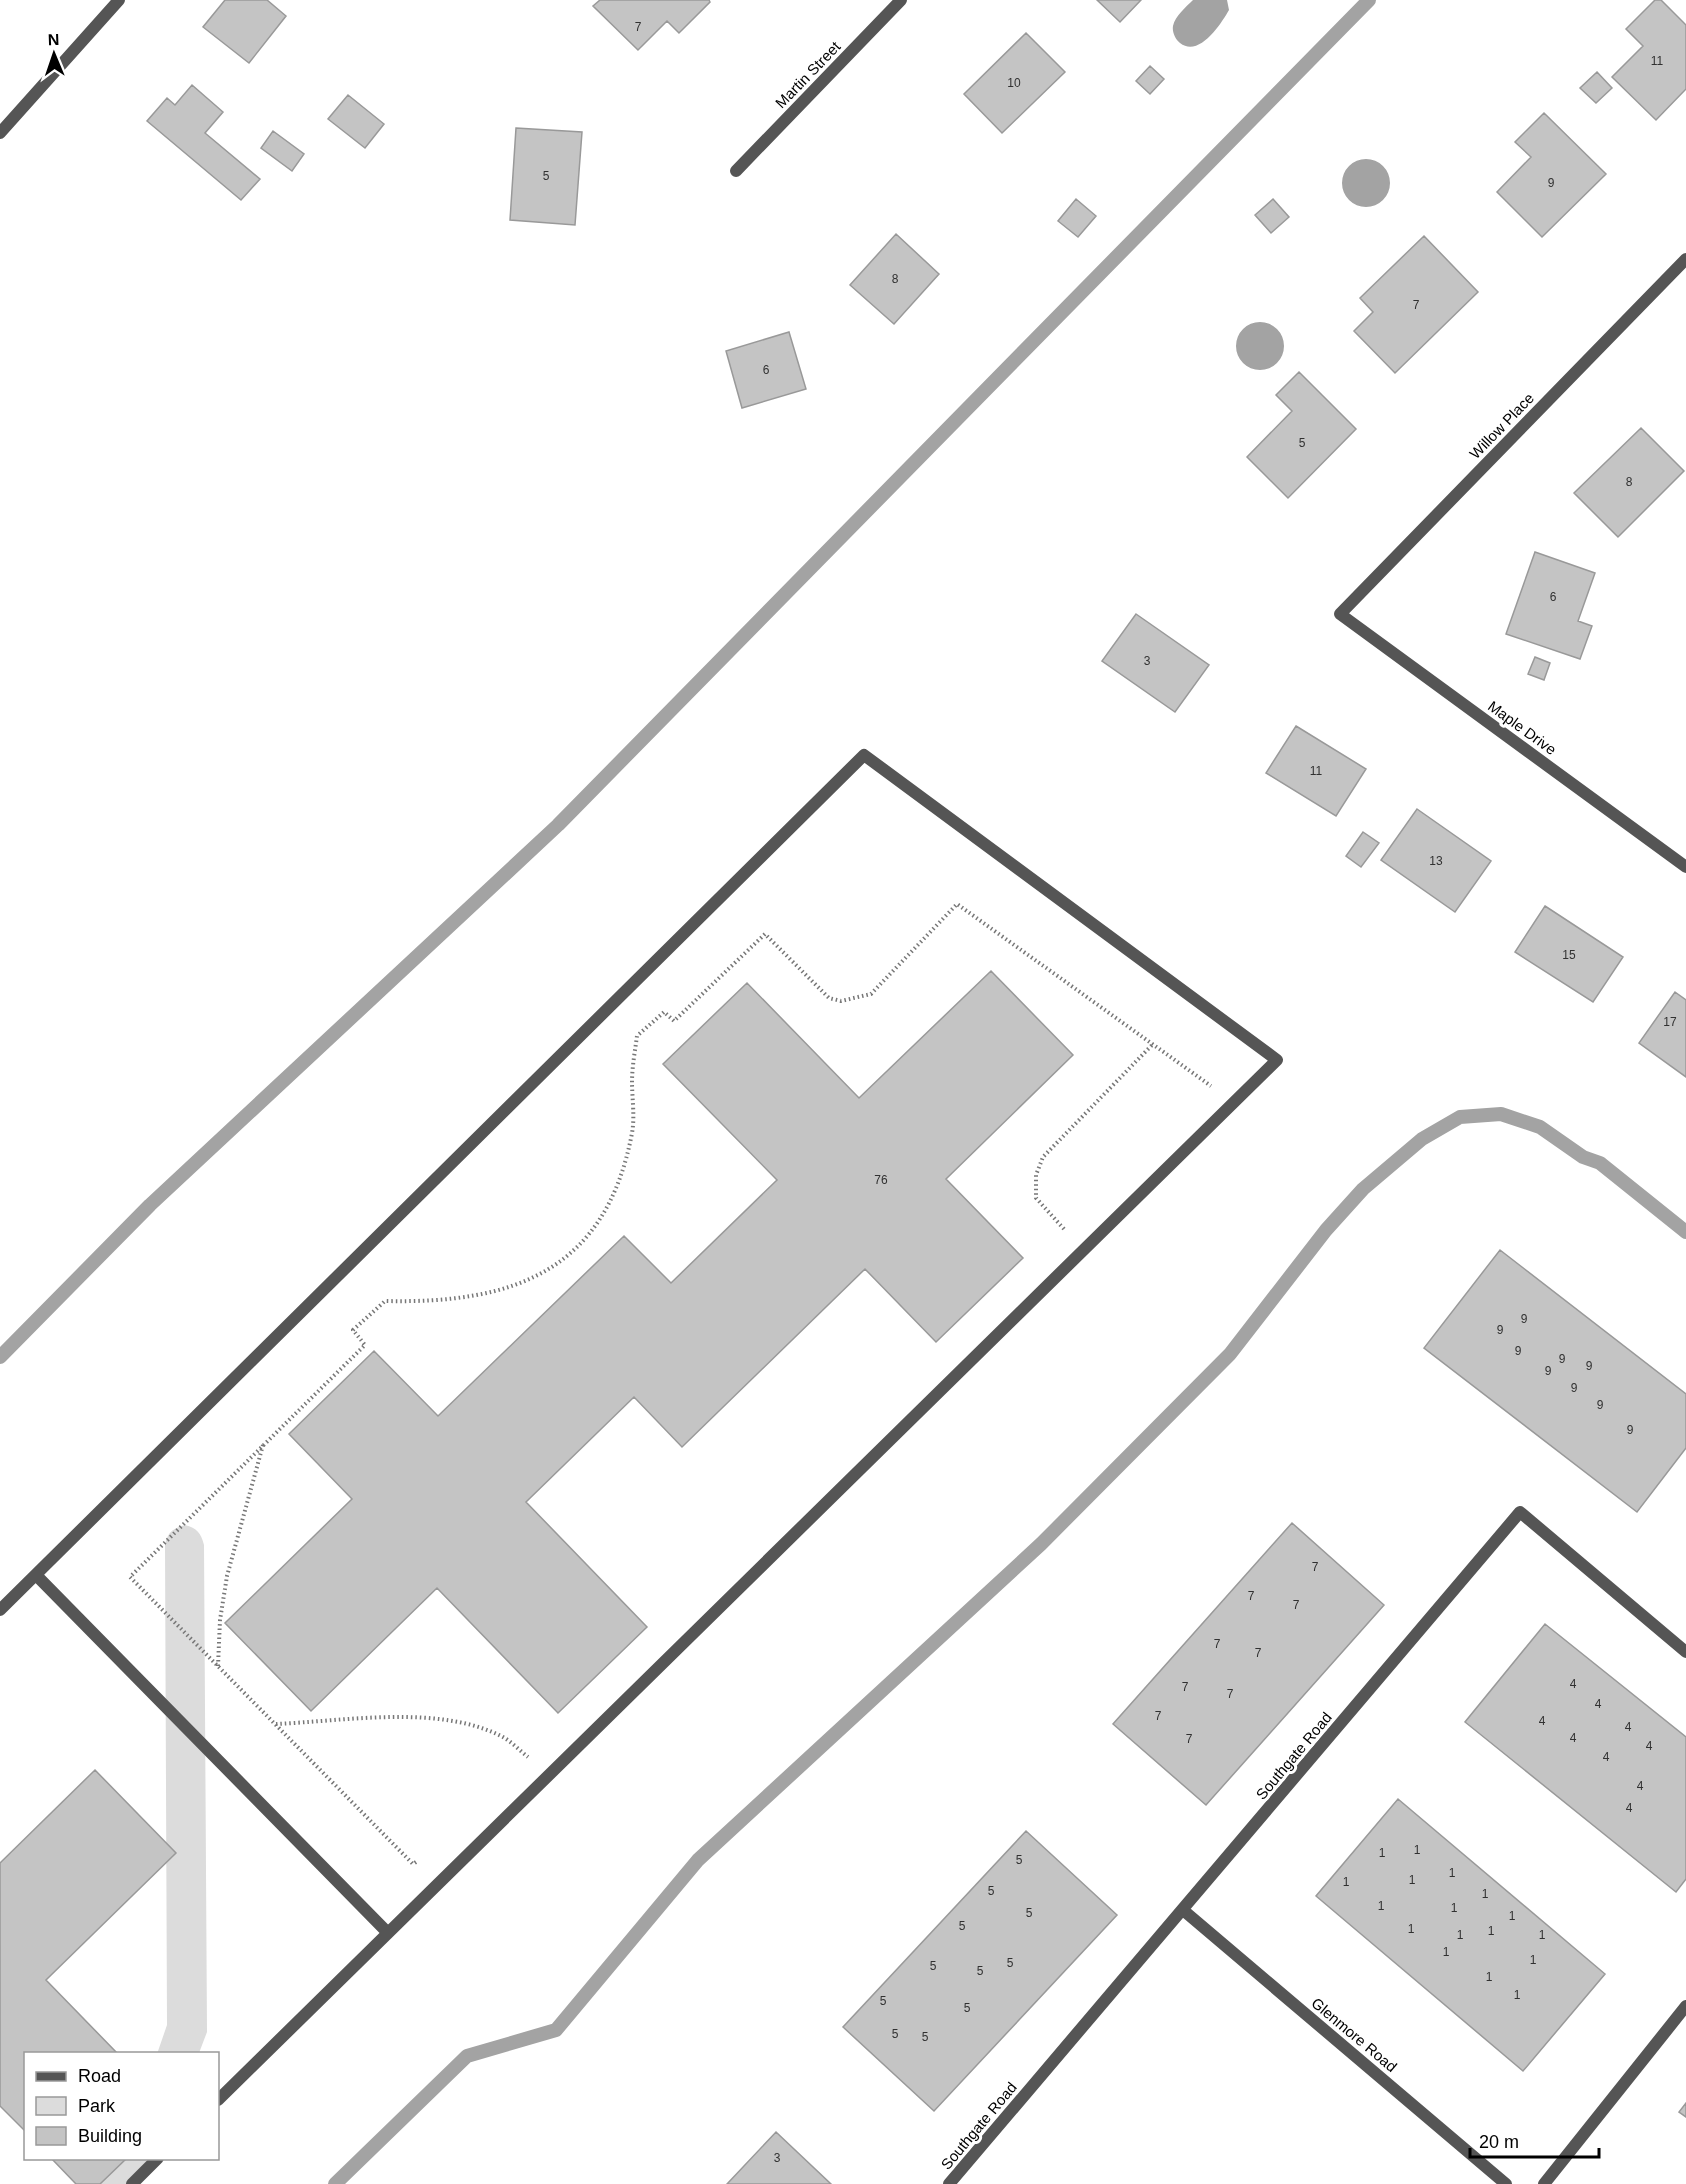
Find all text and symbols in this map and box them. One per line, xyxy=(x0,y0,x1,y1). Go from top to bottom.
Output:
house number: 7 xyxy=(635,20,642,34)
north arrow xyxy=(24,24,84,84)
text: N xyxy=(47,31,60,48)
street label: Martin Street xyxy=(772,37,844,111)
house number: 11 xyxy=(1651,54,1664,68)
house number: 10 xyxy=(1007,76,1021,90)
house number: 5 xyxy=(543,169,550,183)
house number: 9 xyxy=(1548,176,1555,190)
house number: 8 xyxy=(892,272,899,286)
house number: 7 xyxy=(1413,298,1420,312)
house number: 6 xyxy=(763,363,770,377)
street label: Willow Place xyxy=(1466,389,1537,462)
house number: 5 xyxy=(1299,436,1306,450)
house number: 8 xyxy=(1626,475,1633,489)
house number: 6 xyxy=(1550,590,1557,604)
house number: 3 xyxy=(1144,654,1151,668)
street label: Maple Drive xyxy=(1485,697,1560,758)
house number: 11 xyxy=(1310,764,1323,778)
house number: 13 xyxy=(1429,854,1443,868)
house number: 15 xyxy=(1562,948,1576,962)
house number: 17 xyxy=(1663,1015,1677,1029)
house number: 76 xyxy=(874,1173,888,1187)
house number: 9 xyxy=(1521,1312,1528,1326)
house number: 9 xyxy=(1497,1323,1504,1337)
house number: 9 xyxy=(1515,1344,1522,1358)
house number: 9 xyxy=(1559,1352,1566,1366)
house number: 9 xyxy=(1586,1359,1593,1373)
house number: 9 xyxy=(1545,1364,1552,1378)
house number: 9 xyxy=(1571,1381,1578,1395)
house number: 9 xyxy=(1597,1398,1604,1412)
house number: 9 xyxy=(1627,1423,1634,1437)
house number: 7 xyxy=(1312,1560,1319,1574)
house number: 7 xyxy=(1248,1589,1255,1603)
house number: 7 xyxy=(1293,1598,1300,1612)
house number: 7 xyxy=(1214,1637,1221,1651)
house number: 7 xyxy=(1255,1646,1262,1660)
house number: 4 xyxy=(1570,1677,1577,1691)
house number: 7 xyxy=(1182,1680,1189,1694)
house number: 7 xyxy=(1227,1687,1234,1701)
house number: 4 xyxy=(1595,1697,1602,1711)
house number: 7 xyxy=(1155,1709,1162,1723)
street label: Southgate Road xyxy=(1252,1709,1335,1803)
house number: 4 xyxy=(1539,1714,1546,1728)
house number: 4 xyxy=(1625,1720,1632,1734)
house number: 4 xyxy=(1570,1731,1577,1745)
house number: 7 xyxy=(1186,1732,1193,1746)
house number: 4 xyxy=(1646,1739,1653,1753)
house number: 4 xyxy=(1603,1750,1610,1764)
house number: 4 xyxy=(1637,1779,1644,1793)
house number: 4 xyxy=(1626,1801,1633,1815)
house number: 1 xyxy=(1414,1843,1421,1857)
house number: 1 xyxy=(1379,1846,1386,1860)
house number: 5 xyxy=(1016,1853,1023,1867)
house number: 1 xyxy=(1449,1866,1456,1880)
house number: 1 xyxy=(1409,1873,1416,1887)
house number: 1 xyxy=(1343,1875,1350,1889)
house number: 5 xyxy=(988,1884,995,1898)
house number: 1 xyxy=(1482,1887,1489,1901)
house number: 1 xyxy=(1378,1899,1385,1913)
house number: 1 xyxy=(1451,1901,1458,1915)
house number: 5 xyxy=(1026,1906,1033,1920)
house number: 1 xyxy=(1509,1909,1516,1923)
house number: 5 xyxy=(959,1919,966,1933)
house number: 1 xyxy=(1408,1922,1415,1936)
house number: 1 xyxy=(1488,1924,1495,1938)
house number: 1 xyxy=(1457,1928,1464,1942)
house number: 1 xyxy=(1539,1928,1546,1942)
house number: 1 xyxy=(1443,1945,1450,1959)
house number: 1 xyxy=(1530,1953,1537,1967)
house number: 5 xyxy=(1007,1956,1014,1970)
house number: 5 xyxy=(930,1959,937,1973)
house number: 5 xyxy=(977,1964,984,1978)
house number: 1 xyxy=(1486,1970,1493,1984)
house number: 1 xyxy=(1514,1988,1521,2002)
house number: 5 xyxy=(880,1994,887,2008)
street label: Glenmore Road xyxy=(1308,1994,1400,2075)
house number: 5 xyxy=(964,2001,971,2015)
house number: 5 xyxy=(892,2027,899,2041)
house number: 5 xyxy=(922,2030,929,2044)
legend xyxy=(24,2052,219,2160)
text: Road xyxy=(78,2066,121,2086)
street label: Southgate Road xyxy=(937,2079,1020,2173)
text: Park xyxy=(78,2096,116,2116)
scale bar xyxy=(1470,2121,1599,2159)
text: Building xyxy=(78,2126,142,2146)
text: 20 m xyxy=(1479,2132,1519,2152)
house number: 3 xyxy=(774,2151,781,2165)

